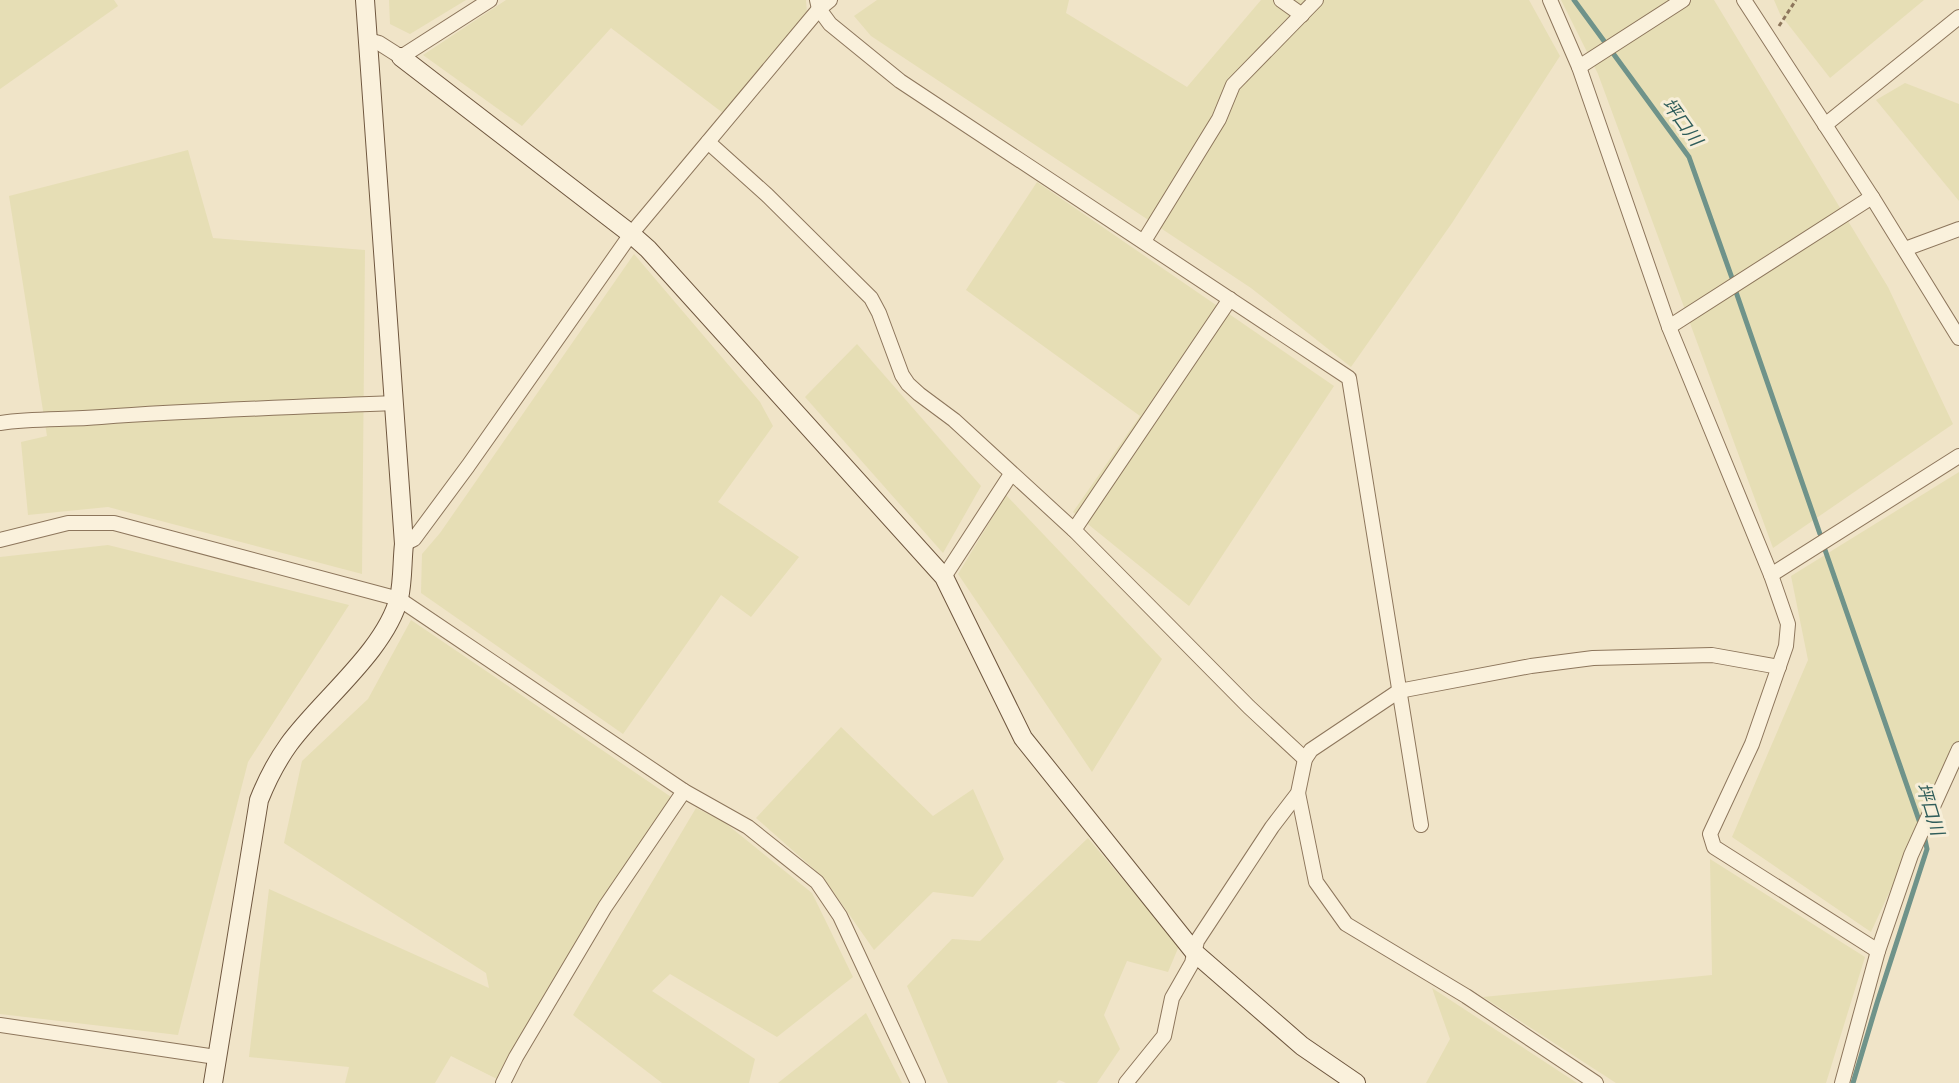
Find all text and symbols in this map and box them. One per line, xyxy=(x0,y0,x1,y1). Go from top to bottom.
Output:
water label: 坪口川 xyxy=(1657,93,1710,152)
water label: 坪口川 xyxy=(1912,779,1951,840)

